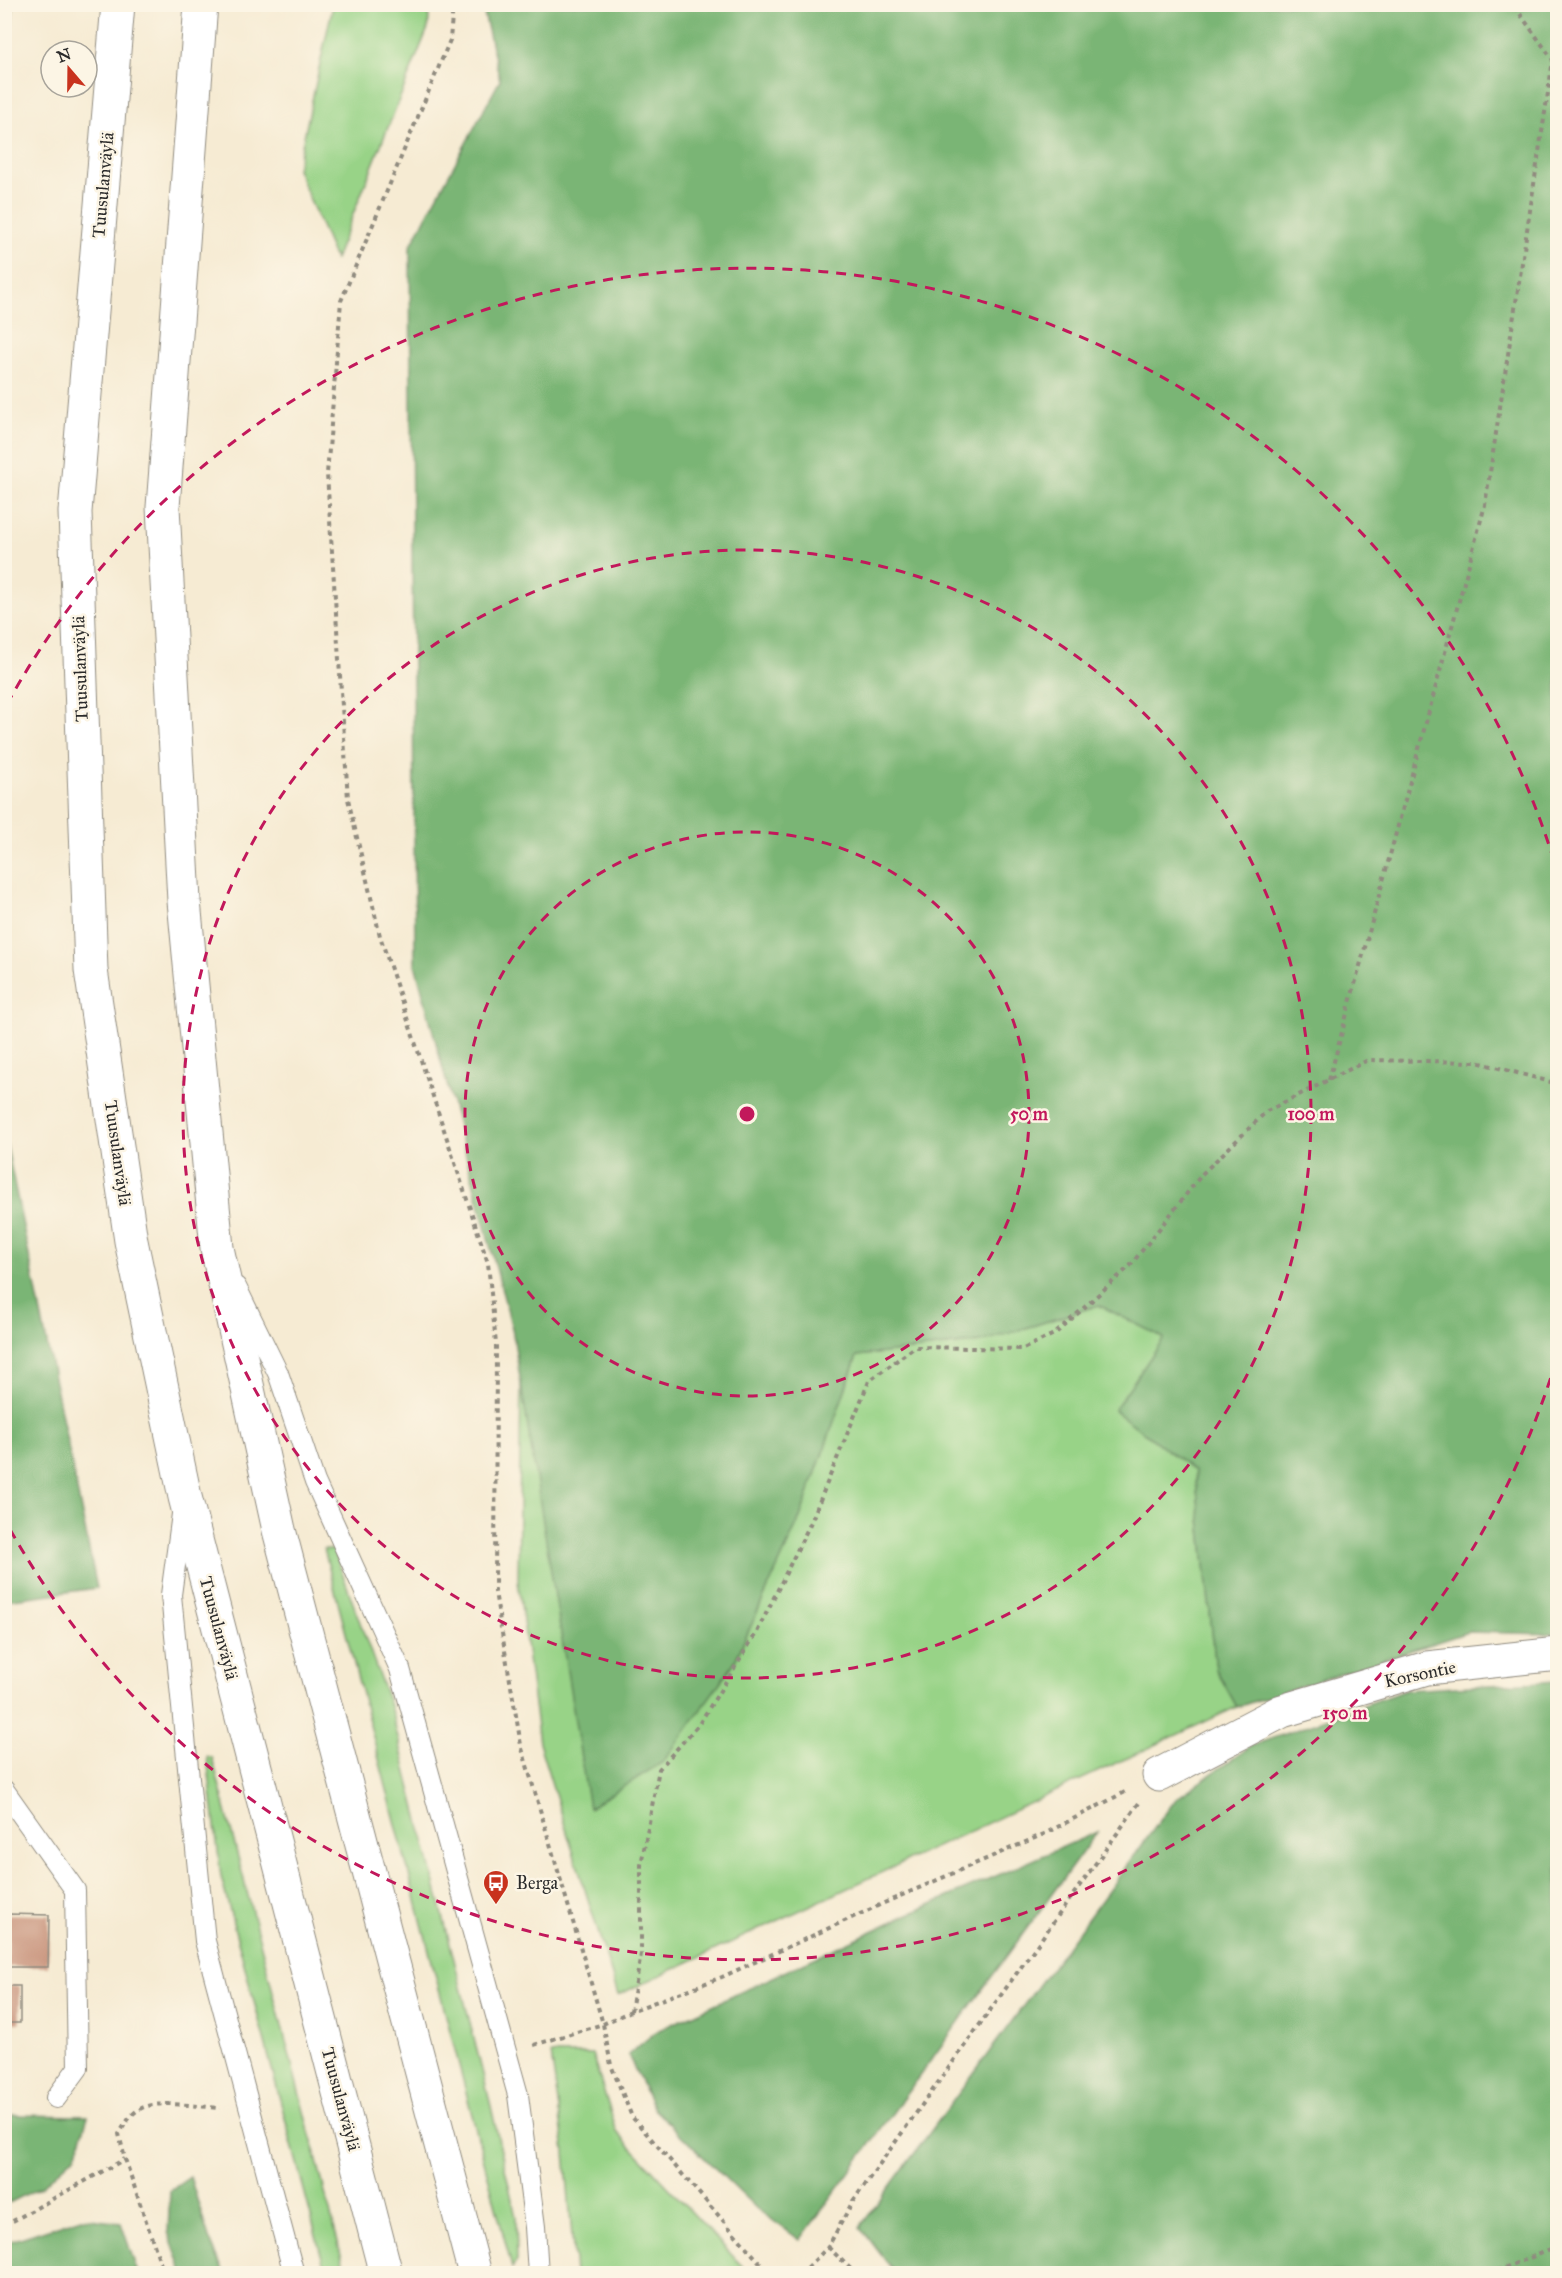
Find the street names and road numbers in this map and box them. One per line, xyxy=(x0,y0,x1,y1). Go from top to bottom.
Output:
street label: Tuusulanväylä xyxy=(87,131,119,239)
street label: Tuusulanväylä xyxy=(67,615,93,722)
street label: Tuusulanväylä xyxy=(100,1099,136,1207)
street label: Tuusulanväylä xyxy=(195,1574,243,1682)
street label: Korsontie xyxy=(1382,1656,1458,1692)
street label: Tuusulanväylä xyxy=(317,2045,365,2153)

